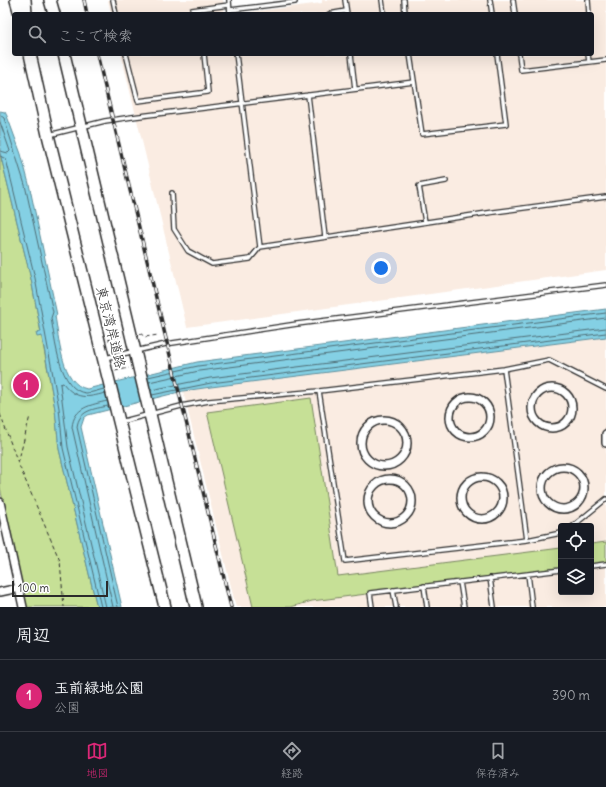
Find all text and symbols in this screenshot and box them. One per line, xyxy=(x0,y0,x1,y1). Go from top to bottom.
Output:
search box xyxy=(12,12,594,56)
icon: search xyxy=(26,23,48,45)
text: ここで検索 xyxy=(58,26,133,45)
your location xyxy=(371,258,391,278)
street label: 東京湾岸道路 xyxy=(92,284,130,370)
pin: 1 xyxy=(13,370,39,400)
map controls xyxy=(558,523,594,595)
button: locate xyxy=(558,523,594,559)
button: layers xyxy=(558,559,594,595)
scale bar xyxy=(12,579,108,598)
text: 100 m xyxy=(18,581,49,595)
text: 周辺 xyxy=(16,624,50,646)
text: 玉前緑地公園 xyxy=(54,678,144,697)
text: 1 xyxy=(26,687,32,704)
text: 390 m xyxy=(552,687,590,704)
text: 公園 xyxy=(54,699,80,716)
tab: 地図 xyxy=(86,740,108,780)
tab: 経路 xyxy=(281,740,303,780)
tab: 保存済み xyxy=(476,740,520,780)

